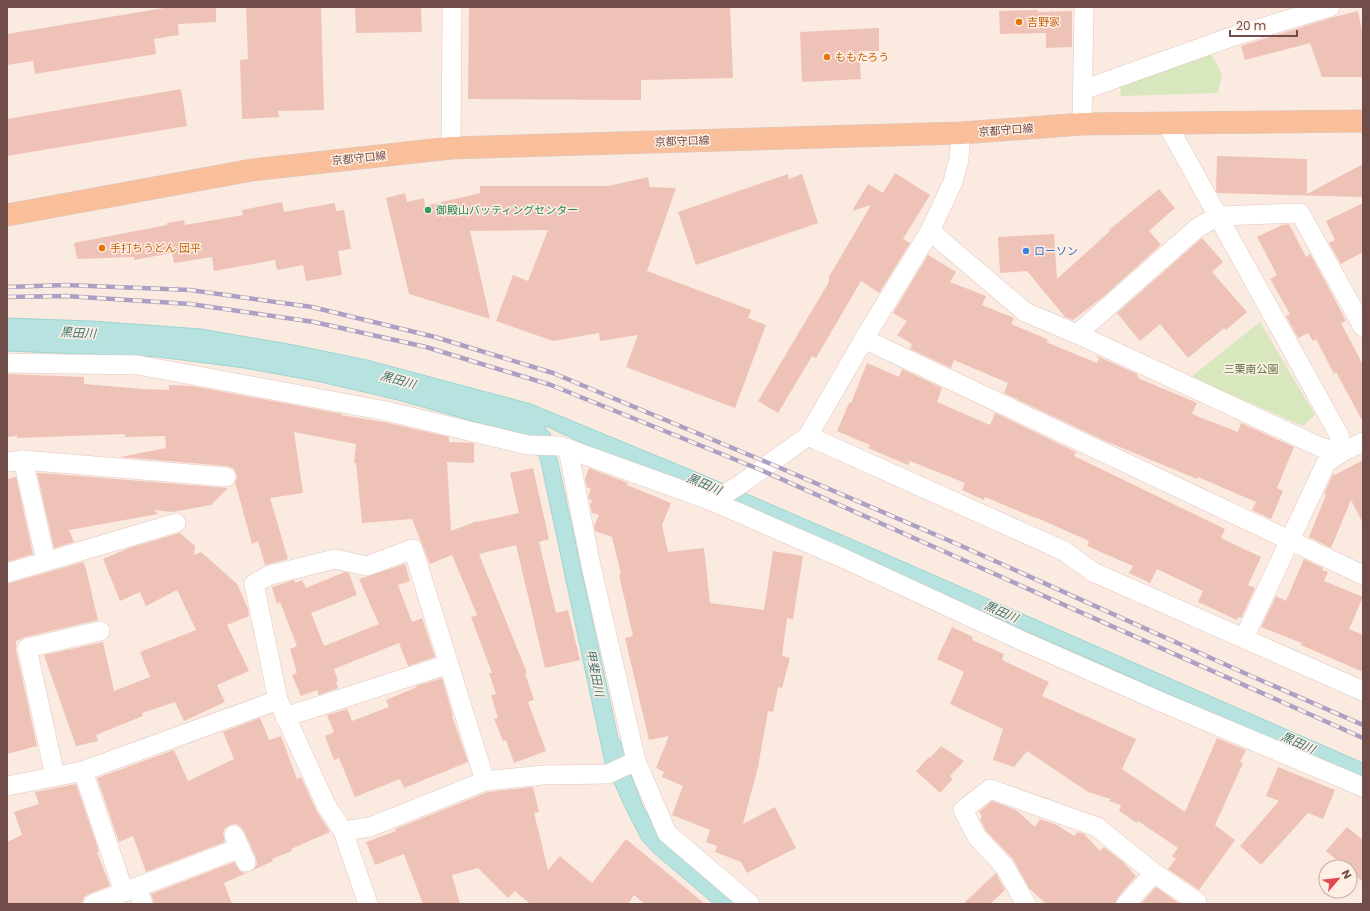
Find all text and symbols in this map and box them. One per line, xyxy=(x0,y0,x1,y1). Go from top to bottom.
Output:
scale bar xyxy=(1230,12,1297,38)
place label: 吉野家 xyxy=(1027,14,1060,30)
marker: 吉野家 xyxy=(1014,17,1024,27)
text: 20 m xyxy=(1236,17,1266,34)
place label: ももたろう xyxy=(835,49,889,65)
marker: ももたろう xyxy=(822,52,832,62)
street label: 京都守口線 xyxy=(978,120,1034,140)
street label: 京都守口線 xyxy=(654,132,710,150)
street label: 京都守口線 xyxy=(331,147,387,169)
place label: 御殿山バッティングセンター xyxy=(435,202,578,218)
marker: 御殿山バッティングセンター xyxy=(423,205,433,215)
place label: 手打ちうどん 団平 xyxy=(110,240,201,256)
marker: 手打ちうどん 団平 xyxy=(97,243,107,253)
place label: ローソン xyxy=(1034,243,1078,259)
marker: ローソン xyxy=(1021,246,1031,256)
water label: 黒田川 xyxy=(60,323,98,342)
park label: 三栗南公園 xyxy=(1224,361,1279,377)
water label: 黒田川 xyxy=(378,366,420,393)
water label: 黒田川 xyxy=(684,469,726,499)
water label: 黒田川 xyxy=(981,596,1023,627)
water label: 甲斐田川 xyxy=(582,648,609,700)
water label: 黒田川 xyxy=(1278,727,1320,758)
north arrow xyxy=(1318,859,1358,899)
text: N xyxy=(1338,867,1356,882)

